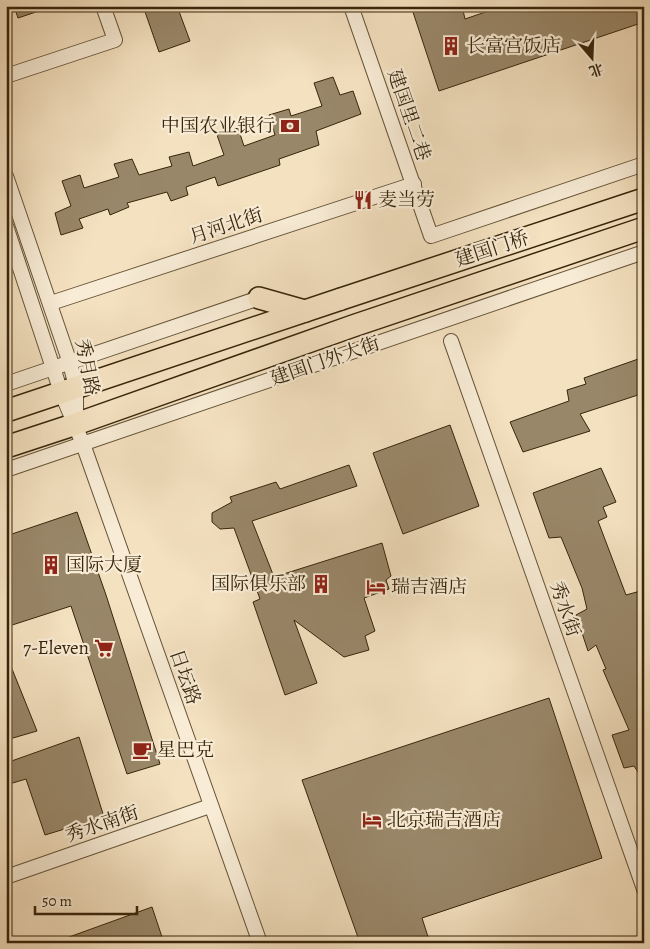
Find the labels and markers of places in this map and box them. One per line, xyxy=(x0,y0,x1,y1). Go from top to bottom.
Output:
place label: 长富宫饭店 xyxy=(466,33,561,59)
building icon: 长富宫饭店 xyxy=(440,35,462,57)
place label: 中国农业银行 xyxy=(161,113,275,139)
bank icon: 中国农业银行 xyxy=(279,115,301,137)
place label: 麦当劳 xyxy=(378,187,435,213)
restaurant icon: 麦当劳 xyxy=(352,189,374,211)
place label: 国际大厦 xyxy=(66,552,142,578)
building icon: 国际大厦 xyxy=(40,554,62,576)
place label: 国际俱乐部 xyxy=(211,571,306,597)
building icon: 国际俱乐部 xyxy=(310,573,332,595)
place label: 瑞吉酒店 xyxy=(391,574,467,600)
hotel icon: 瑞吉酒店 xyxy=(365,576,387,598)
place label: 7-Eleven xyxy=(23,635,89,661)
supermarket icon: 7-Eleven xyxy=(93,637,115,659)
place label: 星巴克 xyxy=(157,737,214,763)
cafe icon: 星巴克 xyxy=(131,739,153,761)
place label: 北京瑞吉酒店 xyxy=(387,807,501,833)
hotel icon: 北京瑞吉酒店 xyxy=(361,809,383,831)

